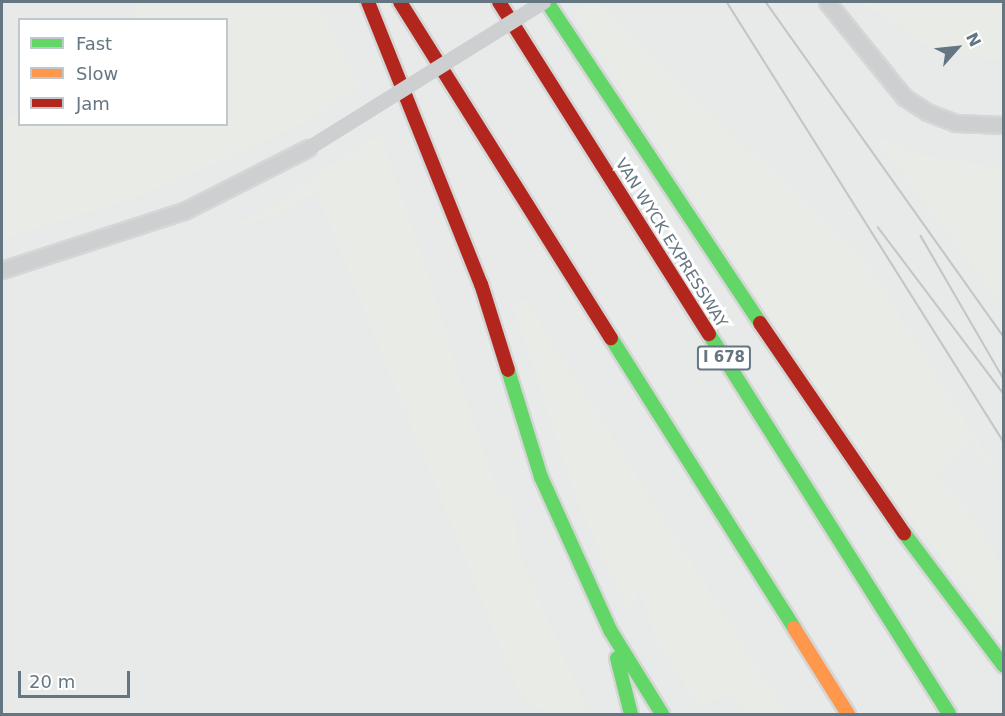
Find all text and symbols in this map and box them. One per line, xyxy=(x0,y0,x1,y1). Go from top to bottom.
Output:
legend xyxy=(18,18,228,126)
north arrow xyxy=(927,18,987,78)
text: N xyxy=(962,29,985,50)
text: Fast xyxy=(76,33,112,54)
text: Slow xyxy=(76,63,118,84)
text: Jam xyxy=(76,93,110,114)
street label: VAN WYCK EXPRESSWAY xyxy=(611,155,731,331)
road number: I 678 xyxy=(696,346,752,370)
scale bar xyxy=(21,659,134,697)
text: 20 m xyxy=(29,671,75,692)

